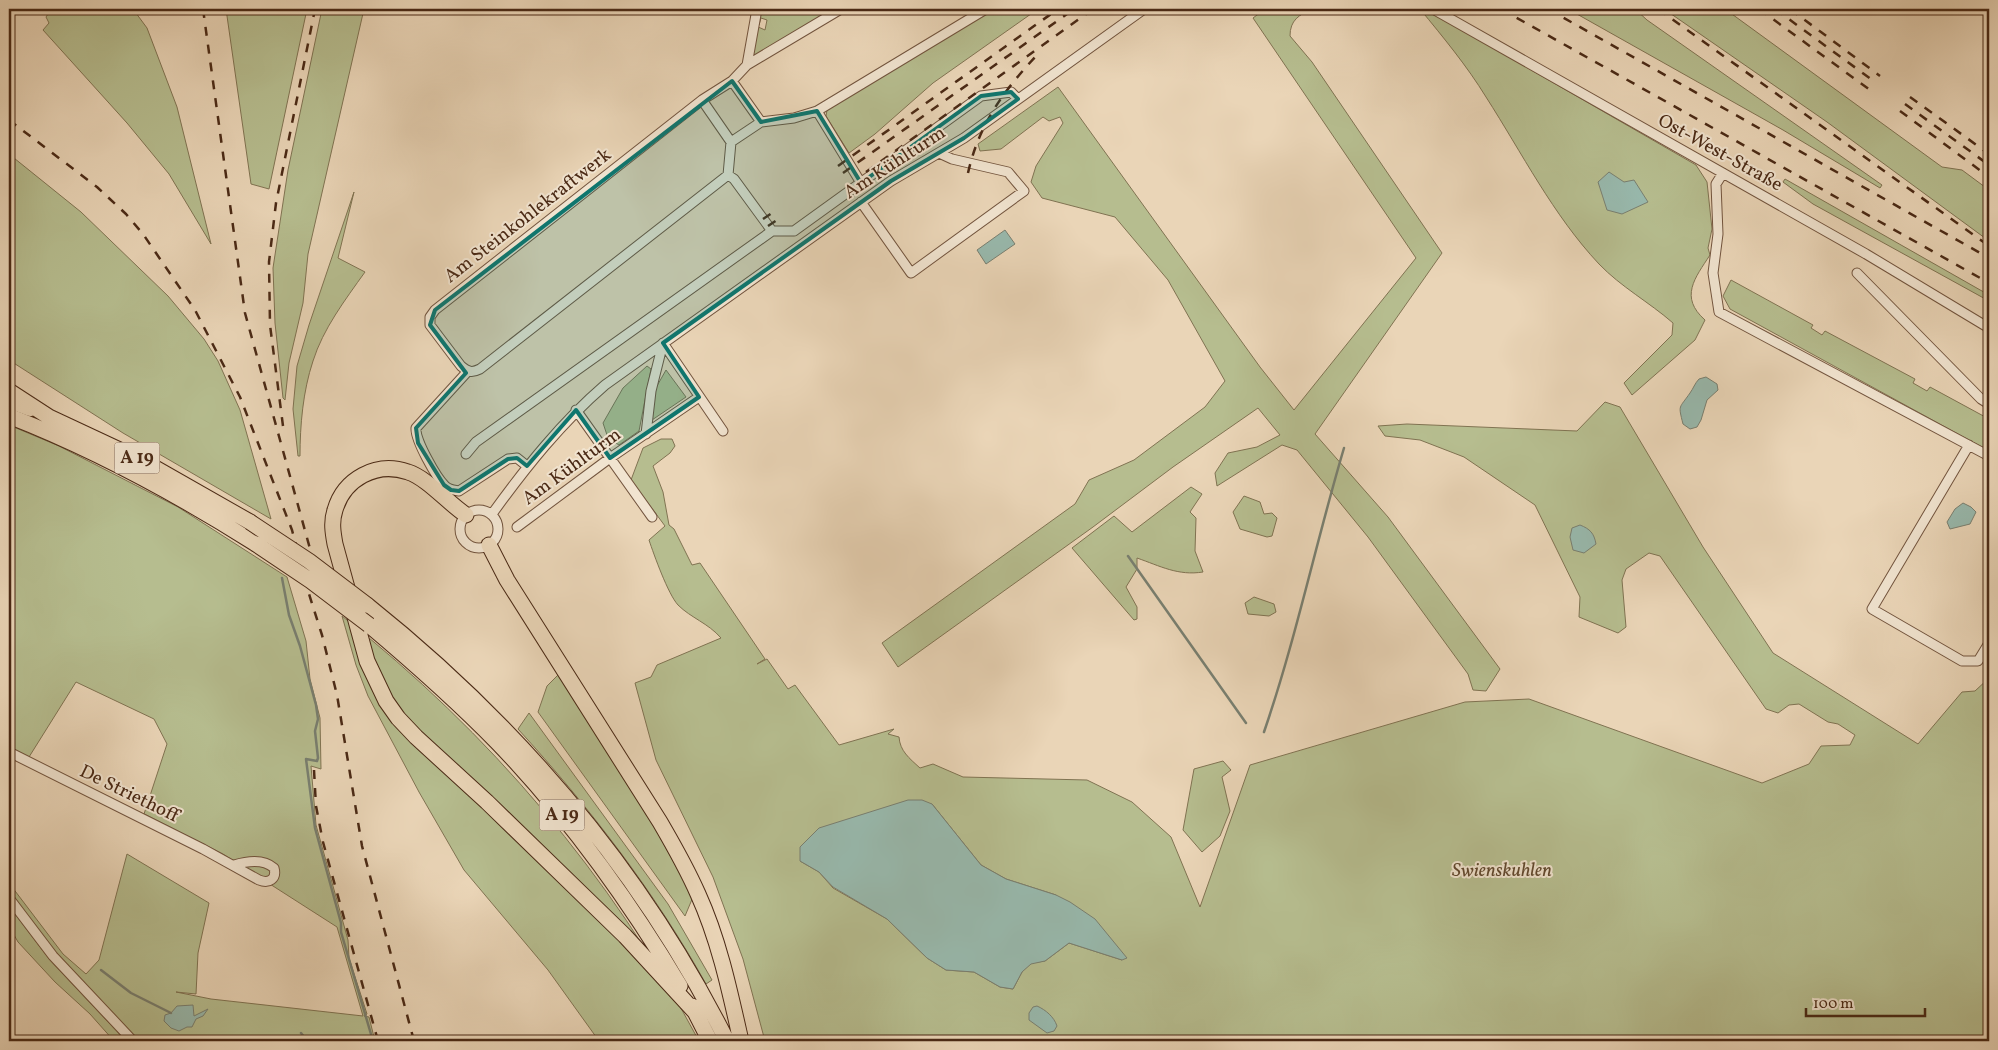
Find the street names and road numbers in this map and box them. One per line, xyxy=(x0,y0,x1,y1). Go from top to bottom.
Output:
street label: Ost-West-Straße xyxy=(1653,108,1787,198)
street label: Am Kühlturm xyxy=(839,120,951,206)
street label: Am Steinkohlekraftwerk xyxy=(439,142,617,290)
street label: Am Kühlturm xyxy=(517,422,627,512)
road number: A 19 xyxy=(114,442,160,473)
street label: De Striethoff xyxy=(75,759,185,830)
road number: A 19 xyxy=(540,800,584,830)

